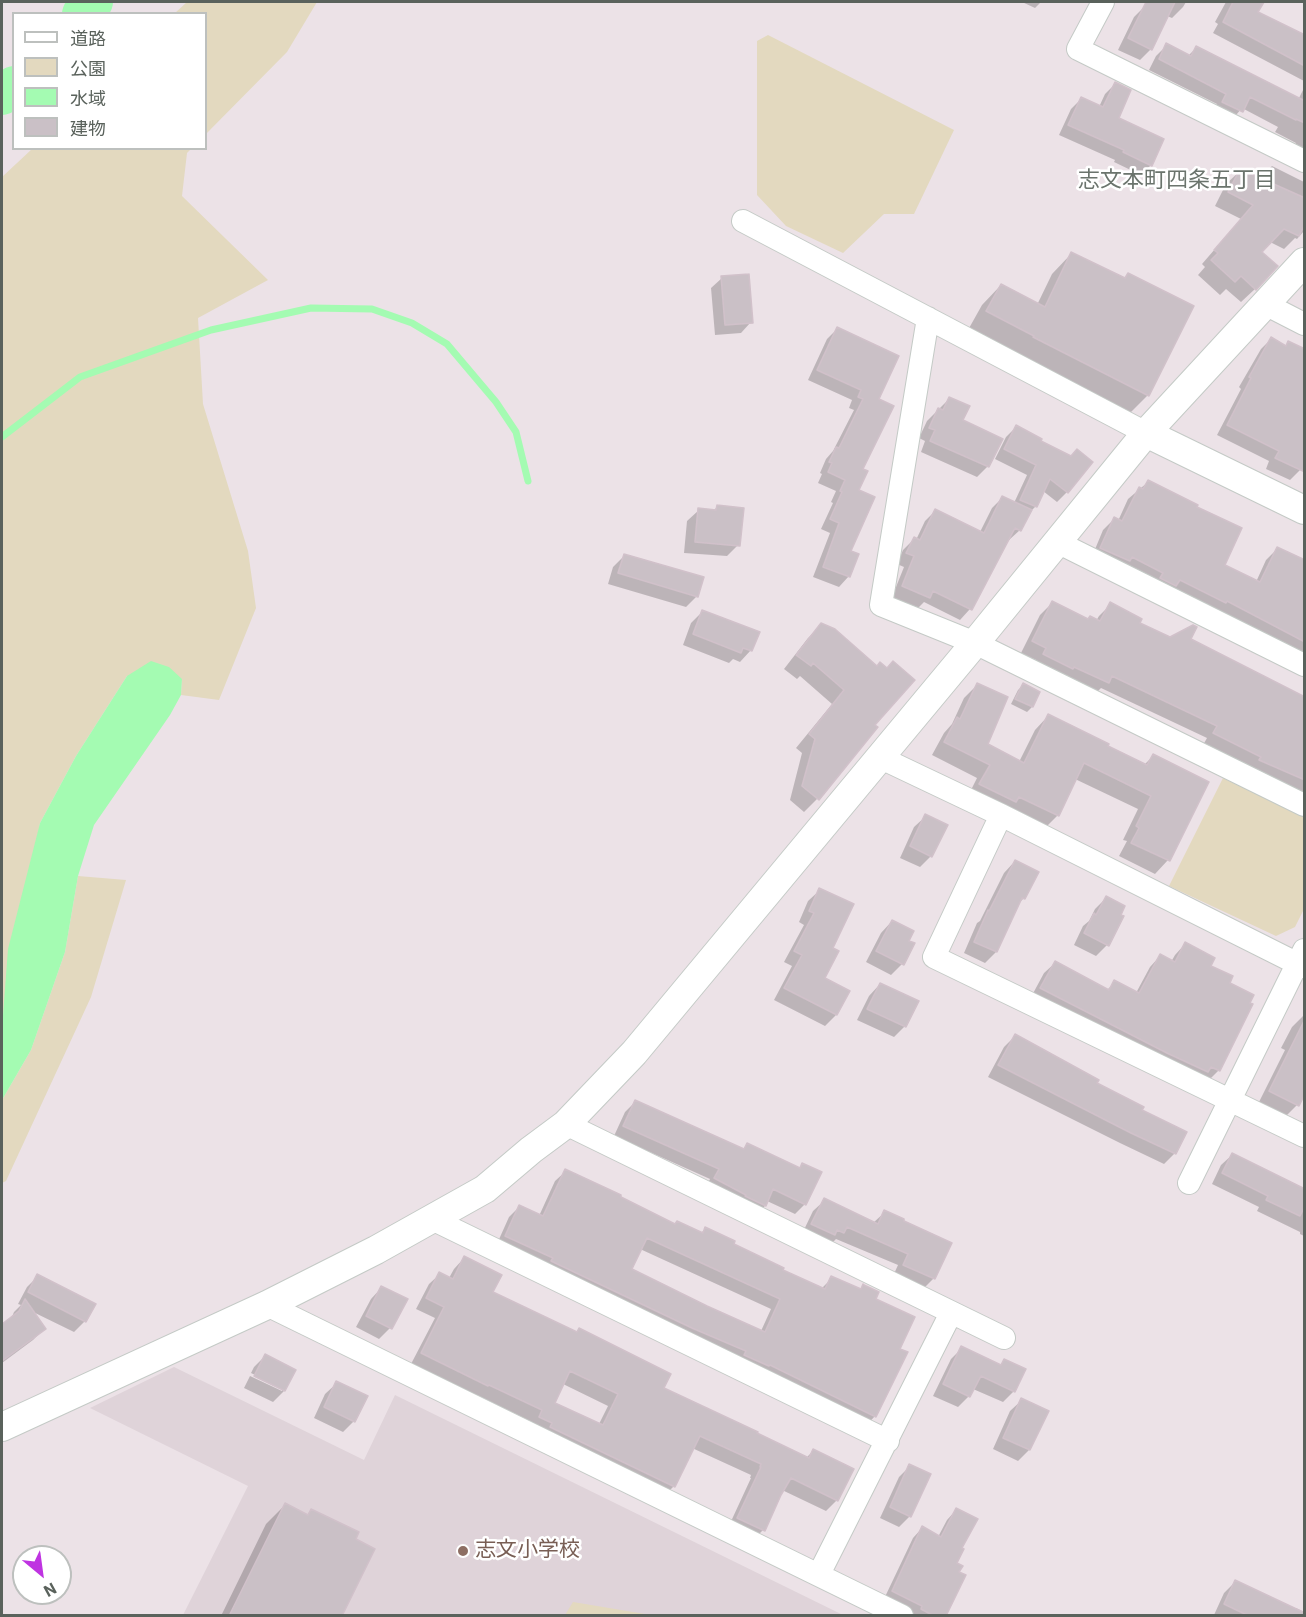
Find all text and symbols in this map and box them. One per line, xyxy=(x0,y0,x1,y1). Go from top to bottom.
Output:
legend xyxy=(12,12,207,150)
text: 道路 xyxy=(70,28,106,49)
text: 公園 xyxy=(70,58,106,79)
text: 水域 xyxy=(70,88,106,109)
text: 建物 xyxy=(70,118,106,139)
district label: 志文本町四条五丁目 xyxy=(1078,168,1276,194)
place label: 志文小学校 xyxy=(475,1538,580,1564)
marker: 志文小学校 xyxy=(456,1544,470,1558)
north arrow xyxy=(12,1545,72,1605)
text: N xyxy=(40,1578,60,1600)

